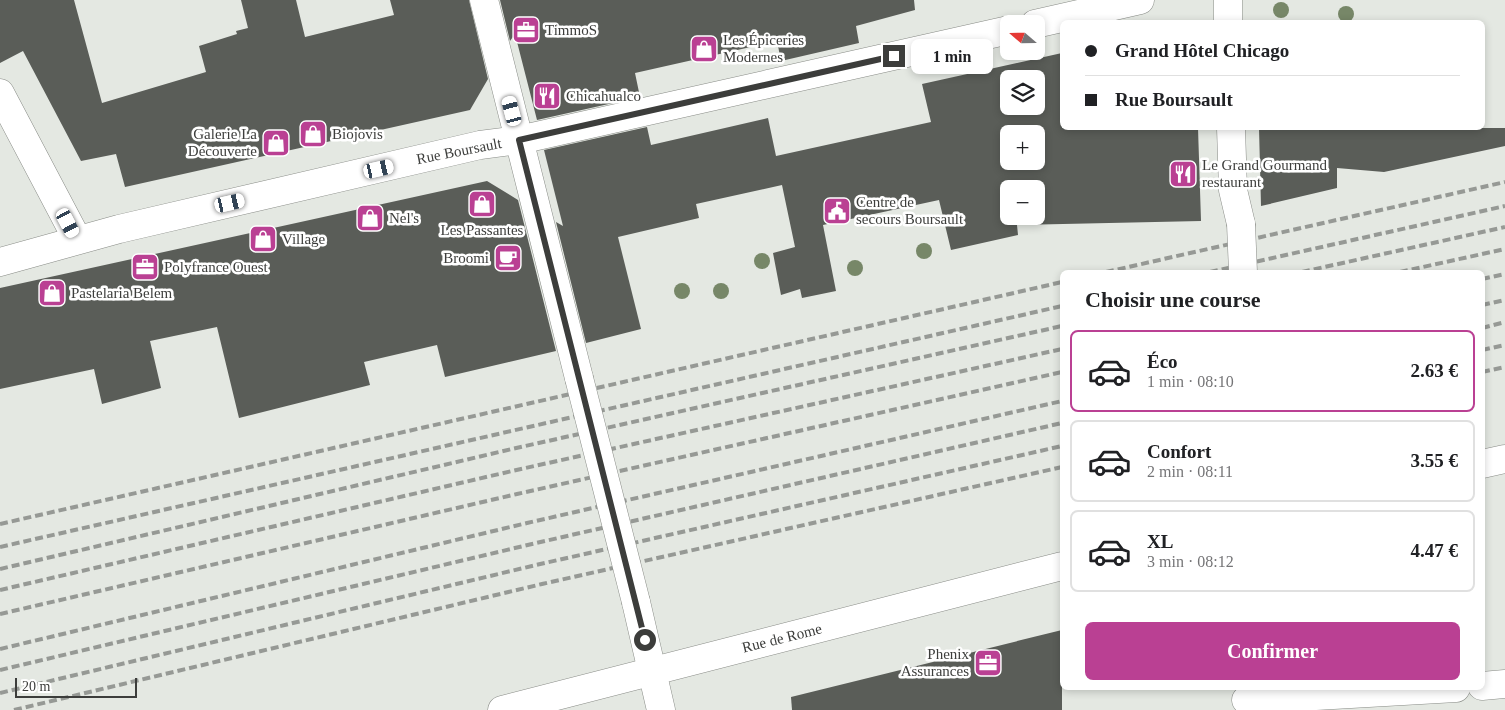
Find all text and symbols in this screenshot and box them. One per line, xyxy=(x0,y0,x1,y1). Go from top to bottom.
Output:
office icon: TimmoS xyxy=(511,15,541,45)
north arrow xyxy=(1000,15,1045,60)
map controls xyxy=(1000,15,1045,225)
place label: TimmoS xyxy=(545,22,597,38)
place label: Les Épiceries Modernes xyxy=(723,32,804,65)
shop icon: Les Épiceries Modernes xyxy=(689,34,719,64)
callout: 1 min xyxy=(912,38,994,74)
text: Grand Hôtel Chicago xyxy=(1115,40,1289,61)
route end xyxy=(883,45,905,67)
text: 1 min xyxy=(933,48,971,65)
button: layers xyxy=(1000,70,1045,115)
restaurant icon: Chicahualco xyxy=(532,81,562,111)
place label: Chicahualco xyxy=(566,88,641,104)
text: Rue Boursault xyxy=(1115,89,1233,110)
car xyxy=(500,95,523,127)
shop icon: Biojovis xyxy=(298,119,328,149)
button: + xyxy=(1000,125,1045,170)
place label: Galerie La Découverte xyxy=(188,126,257,159)
place label: Biojovis xyxy=(332,126,383,142)
shop icon: Galerie La Découverte xyxy=(261,128,291,158)
street label: Rue Boursault xyxy=(415,135,504,167)
place label: Le Grand Gourmand restaurant xyxy=(1202,157,1327,190)
car xyxy=(362,158,395,180)
restaurant icon: Le Grand Gourmand restaurant xyxy=(1168,159,1198,189)
button: − xyxy=(1000,180,1045,225)
shop icon: Les Passantes xyxy=(467,189,497,219)
car xyxy=(213,192,246,214)
place label: Centre de secours Boursault xyxy=(856,194,964,227)
public building icon: Centre de secours Boursault xyxy=(822,196,852,226)
shop icon: Nel's xyxy=(355,203,385,233)
car xyxy=(54,206,81,240)
place label: Nel's xyxy=(389,210,419,226)
place label: Les Passantes xyxy=(441,222,524,238)
shop icon: Village xyxy=(248,224,278,254)
place label: Village xyxy=(282,231,326,247)
cafe icon: Broomi xyxy=(493,243,523,273)
place label: Broomi xyxy=(443,250,489,266)
office icon: Polyfrance Ouest xyxy=(130,252,160,282)
place label: Polyfrance Ouest xyxy=(164,259,269,275)
shop icon: Pastelaria Belem xyxy=(37,278,67,308)
place label: Pastelaria Belem xyxy=(71,285,173,301)
text: Choisir une course xyxy=(1085,287,1261,312)
icon: car xyxy=(1087,349,1132,394)
text: Éco xyxy=(1147,351,1178,372)
text: 2.63 € xyxy=(1411,360,1458,381)
text: 1 min · 08:10 xyxy=(1147,373,1234,390)
icon: car xyxy=(1087,439,1132,484)
text: Confort xyxy=(1147,441,1211,462)
text: 3.55 € xyxy=(1411,450,1458,471)
text: 2 min · 08:11 xyxy=(1147,463,1233,480)
icon: car xyxy=(1087,529,1132,574)
text: XL xyxy=(1147,531,1173,552)
text: 4.47 € xyxy=(1411,540,1458,561)
text: 3 min · 08:12 xyxy=(1147,553,1234,570)
street label: Rue de Rome xyxy=(740,620,824,656)
button: Confirmer xyxy=(1085,622,1460,680)
route start xyxy=(634,629,656,651)
place label: Phenix Assurances xyxy=(901,646,969,679)
office icon: Phenix Assurances xyxy=(973,648,1003,678)
scale bar xyxy=(15,675,138,698)
text: 20 m xyxy=(22,679,50,694)

